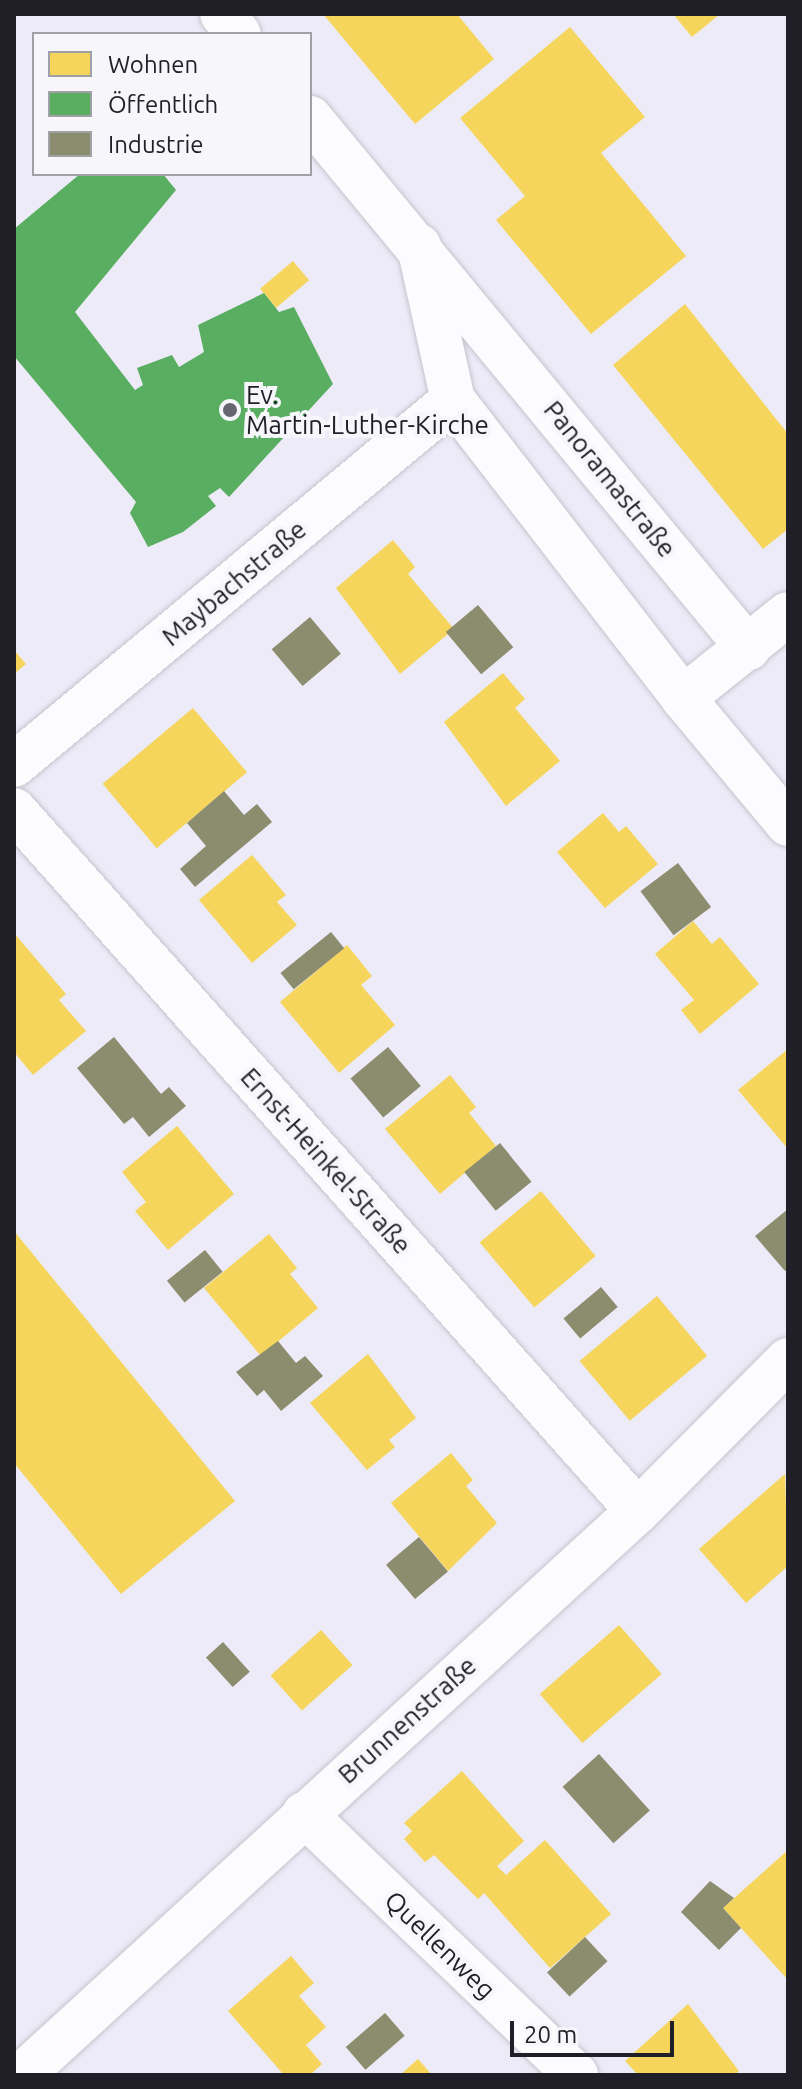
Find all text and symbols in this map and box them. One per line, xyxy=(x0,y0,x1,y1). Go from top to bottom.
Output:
legend xyxy=(32,32,312,176)
text: Wohnen xyxy=(108,51,198,78)
text: Öffentlich xyxy=(108,91,218,118)
text: Industrie xyxy=(108,131,204,158)
place label: Ev. Martin-Luther-Kirche xyxy=(246,379,489,440)
street label: Panoramastraße xyxy=(537,394,683,564)
marker: Ev. Martin-Luther-Kirche xyxy=(221,401,239,419)
street label: Maybachstraße xyxy=(156,514,312,652)
street label: Ernst-Heinkel-Straße xyxy=(234,1061,418,1261)
street label: Brunnenstraße xyxy=(332,1650,482,1790)
street label: Quellenweg xyxy=(378,1885,502,2005)
scale bar xyxy=(514,2005,678,2055)
text: 20 m xyxy=(524,2021,577,2048)

